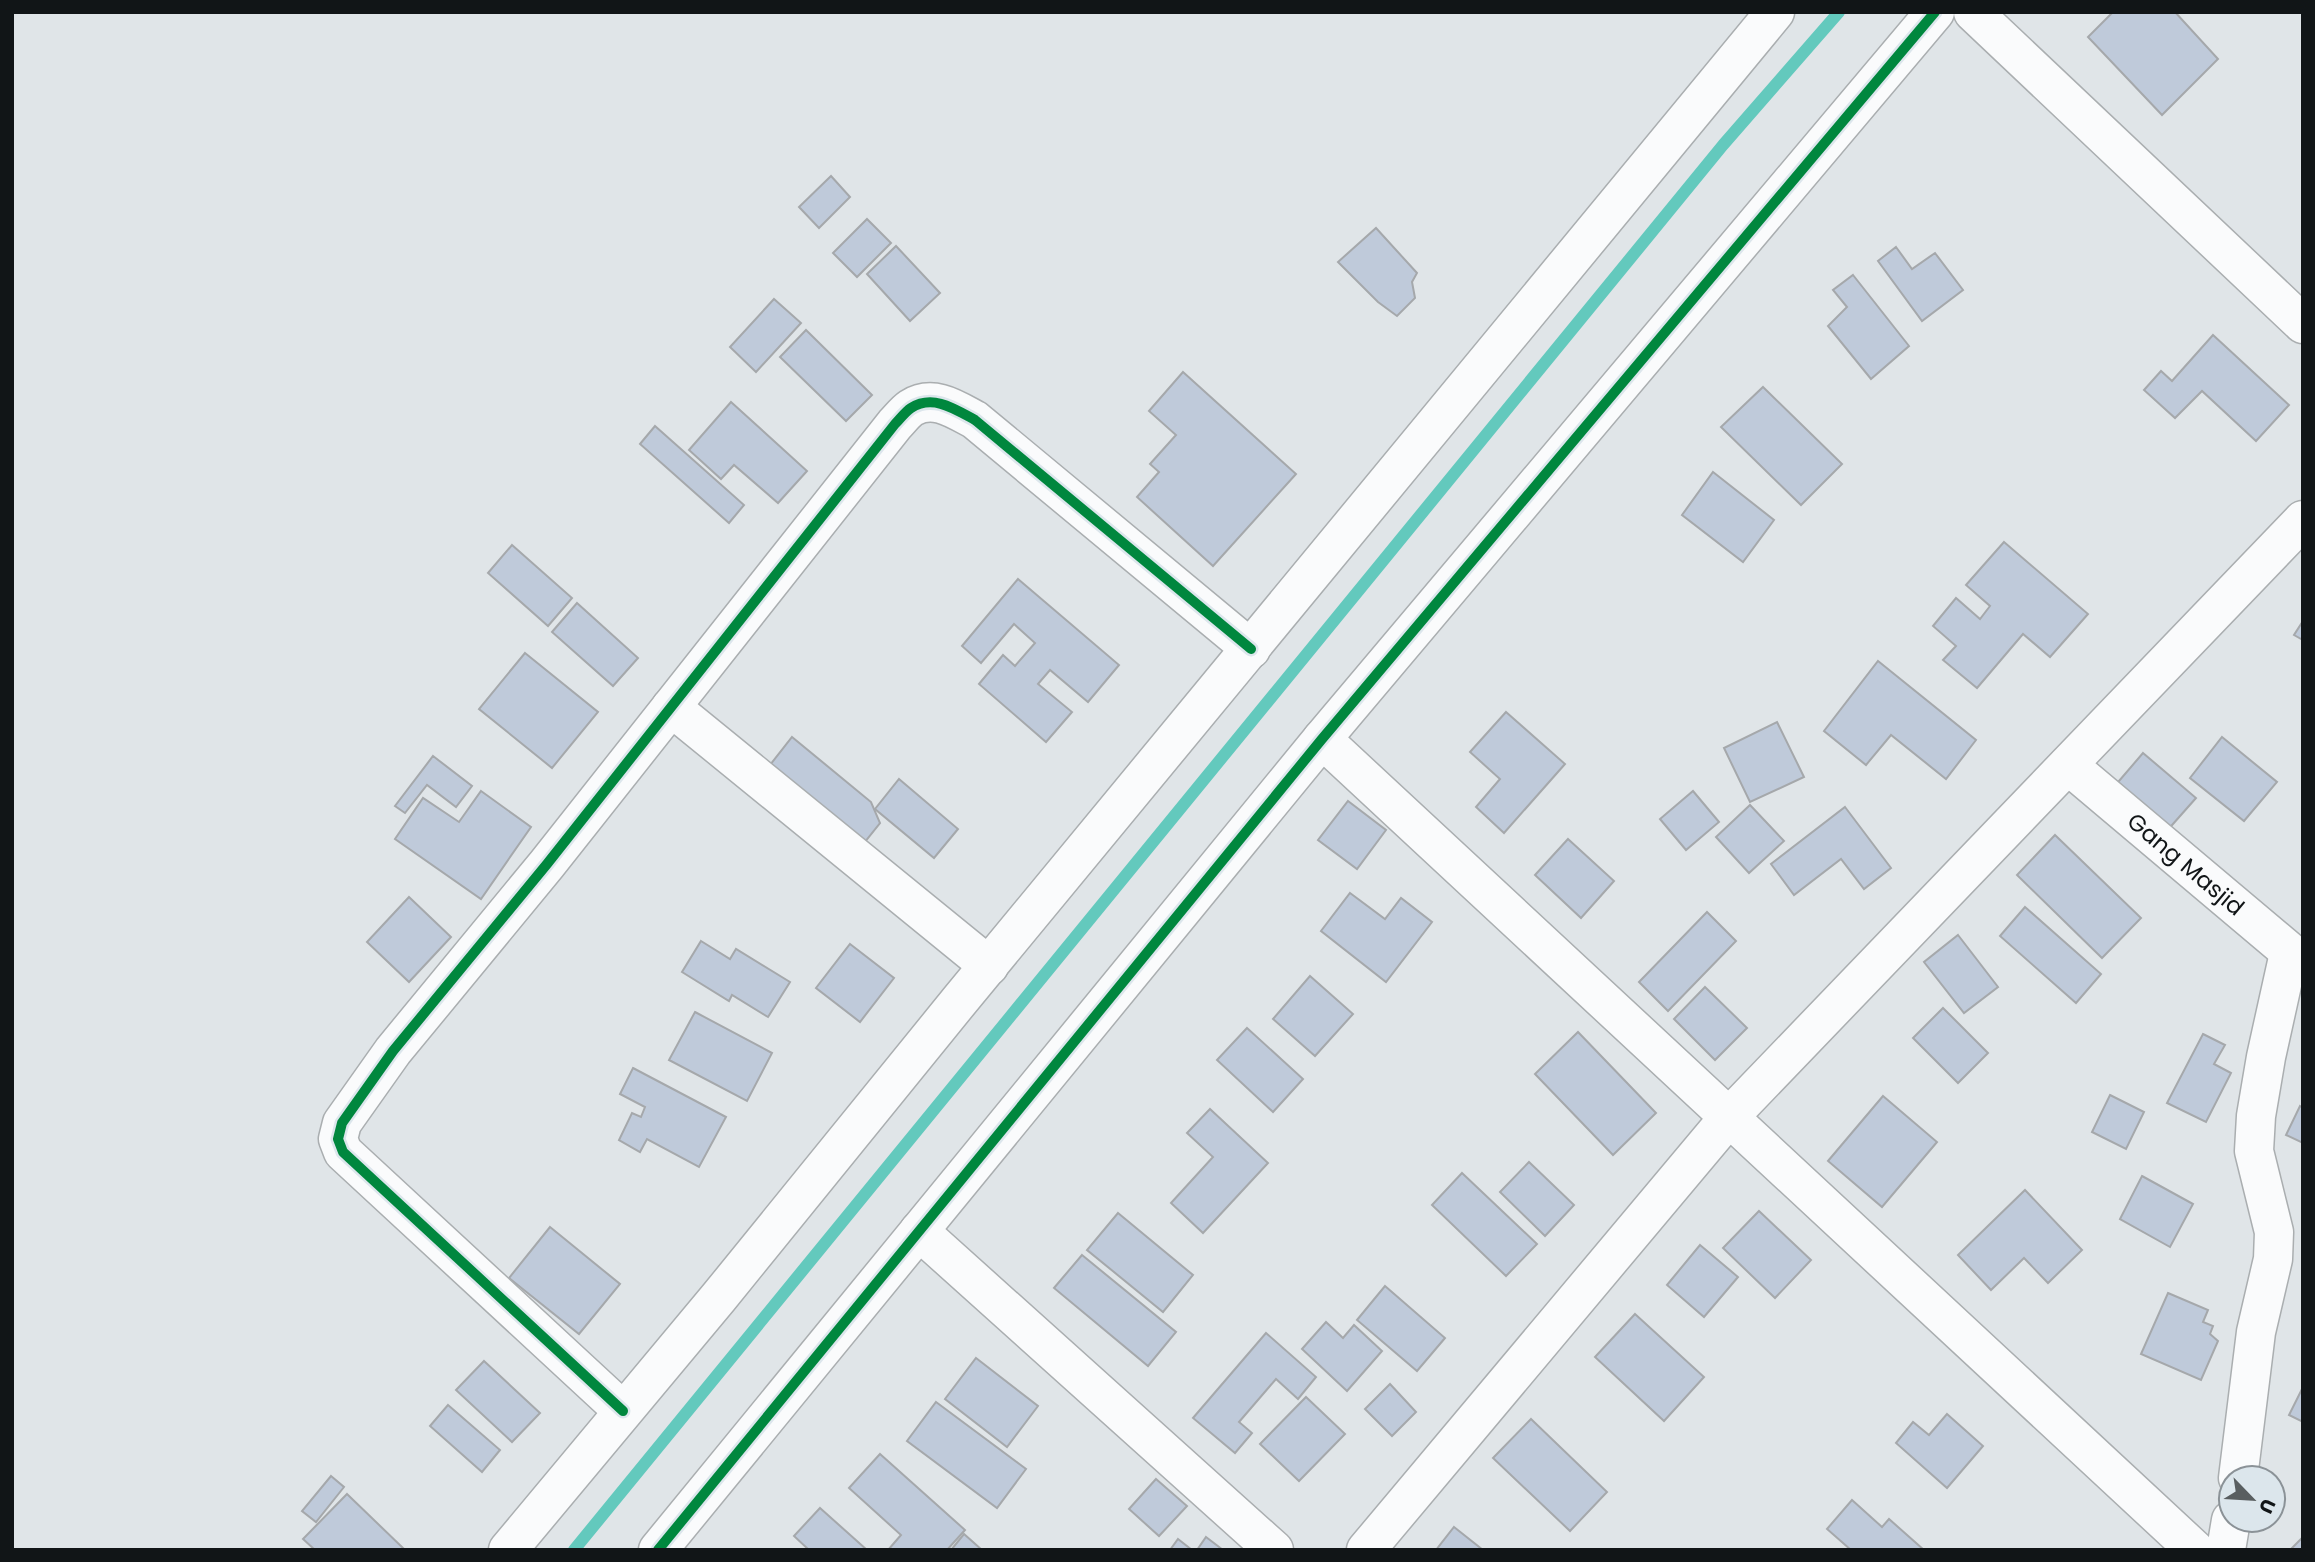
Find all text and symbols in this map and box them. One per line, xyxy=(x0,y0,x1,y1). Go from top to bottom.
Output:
street label: Gang Masjid xyxy=(2120,806,2251,923)
north arrow xyxy=(2217,1464,2287,1534)
text: U xyxy=(2252,1494,2282,1518)

